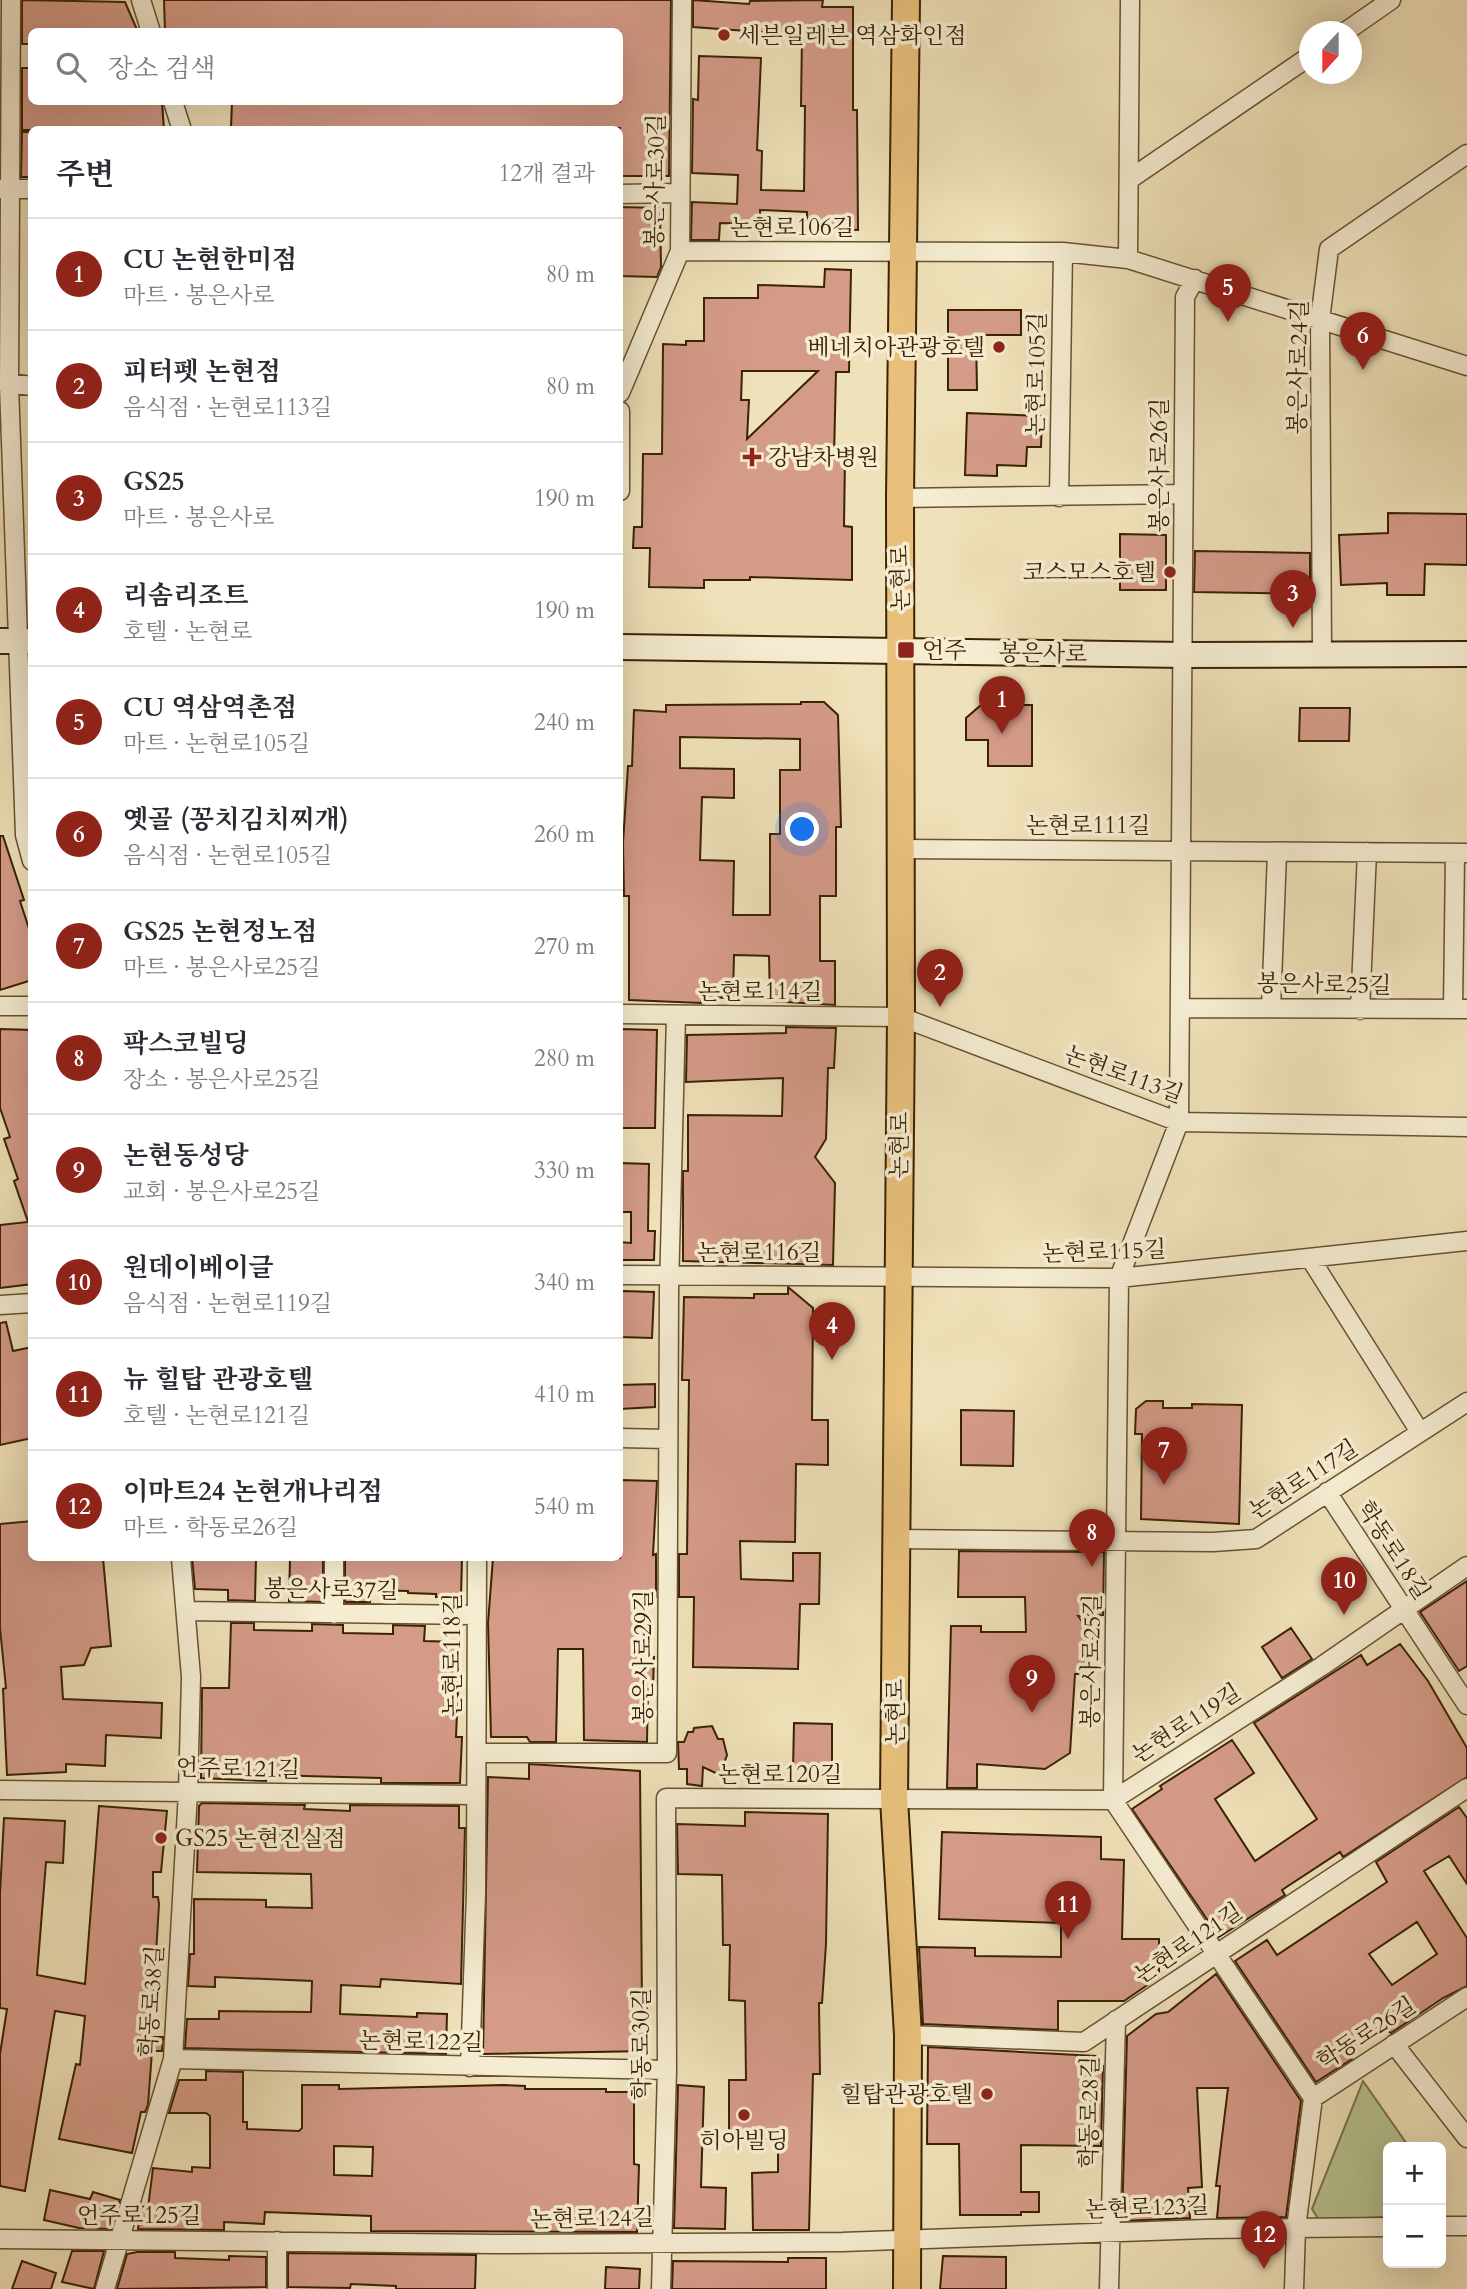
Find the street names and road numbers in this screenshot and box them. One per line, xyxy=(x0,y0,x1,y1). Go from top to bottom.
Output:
street label: 봉은사로30길 xyxy=(639,113,672,249)
street label: 논현로106길 xyxy=(730,212,854,243)
street label: 봉은사로24길 xyxy=(1282,299,1315,435)
street label: 논현로105길 xyxy=(1020,312,1053,436)
street label: 봉은사로26길 xyxy=(1144,398,1175,532)
street label: 논현로 xyxy=(884,544,917,612)
street label: 봉은사로 xyxy=(998,637,1088,670)
street label: 논현로111길 xyxy=(1026,810,1150,841)
street label: 봉은사로25길 xyxy=(1256,968,1392,1001)
street label: 논현로114길 xyxy=(698,976,822,1007)
street label: 논현로113길 xyxy=(1060,1039,1187,1110)
street label: 논현로 xyxy=(883,1111,916,1179)
street label: 논현로115길 xyxy=(1041,1234,1167,1269)
street label: 논현로116길 xyxy=(697,1237,821,1268)
street label: 논현로117길 xyxy=(1243,1433,1364,1526)
street label: 학동로18길 xyxy=(1350,1495,1437,1606)
street label: 봉은사로37길 xyxy=(263,1573,399,1606)
street label: 봉은사로29길 xyxy=(628,1590,659,1724)
street label: 논현로118길 xyxy=(437,1593,468,1717)
street label: 봉은사로25길 xyxy=(1075,1593,1108,1729)
street label: 논현로119길 xyxy=(1126,1677,1247,1770)
street label: 논현로 xyxy=(880,1679,911,1745)
street label: 언주로121길 xyxy=(176,1752,300,1785)
street label: 논현로120길 xyxy=(718,1759,842,1790)
street label: 논현로121길 xyxy=(1128,1896,1248,1991)
street label: 학동로38길 xyxy=(132,1944,171,2058)
street label: 학동로30길 xyxy=(626,1988,657,2100)
street label: 학동로26길 xyxy=(1311,1990,1422,2077)
street label: 논현로122길 xyxy=(359,2025,483,2058)
street label: 학동로28길 xyxy=(1073,2056,1106,2168)
street label: 논현로123길 xyxy=(1084,2190,1210,2225)
street label: 언주로125길 xyxy=(77,2200,201,2231)
street label: 논현로124길 xyxy=(530,2202,654,2235)

